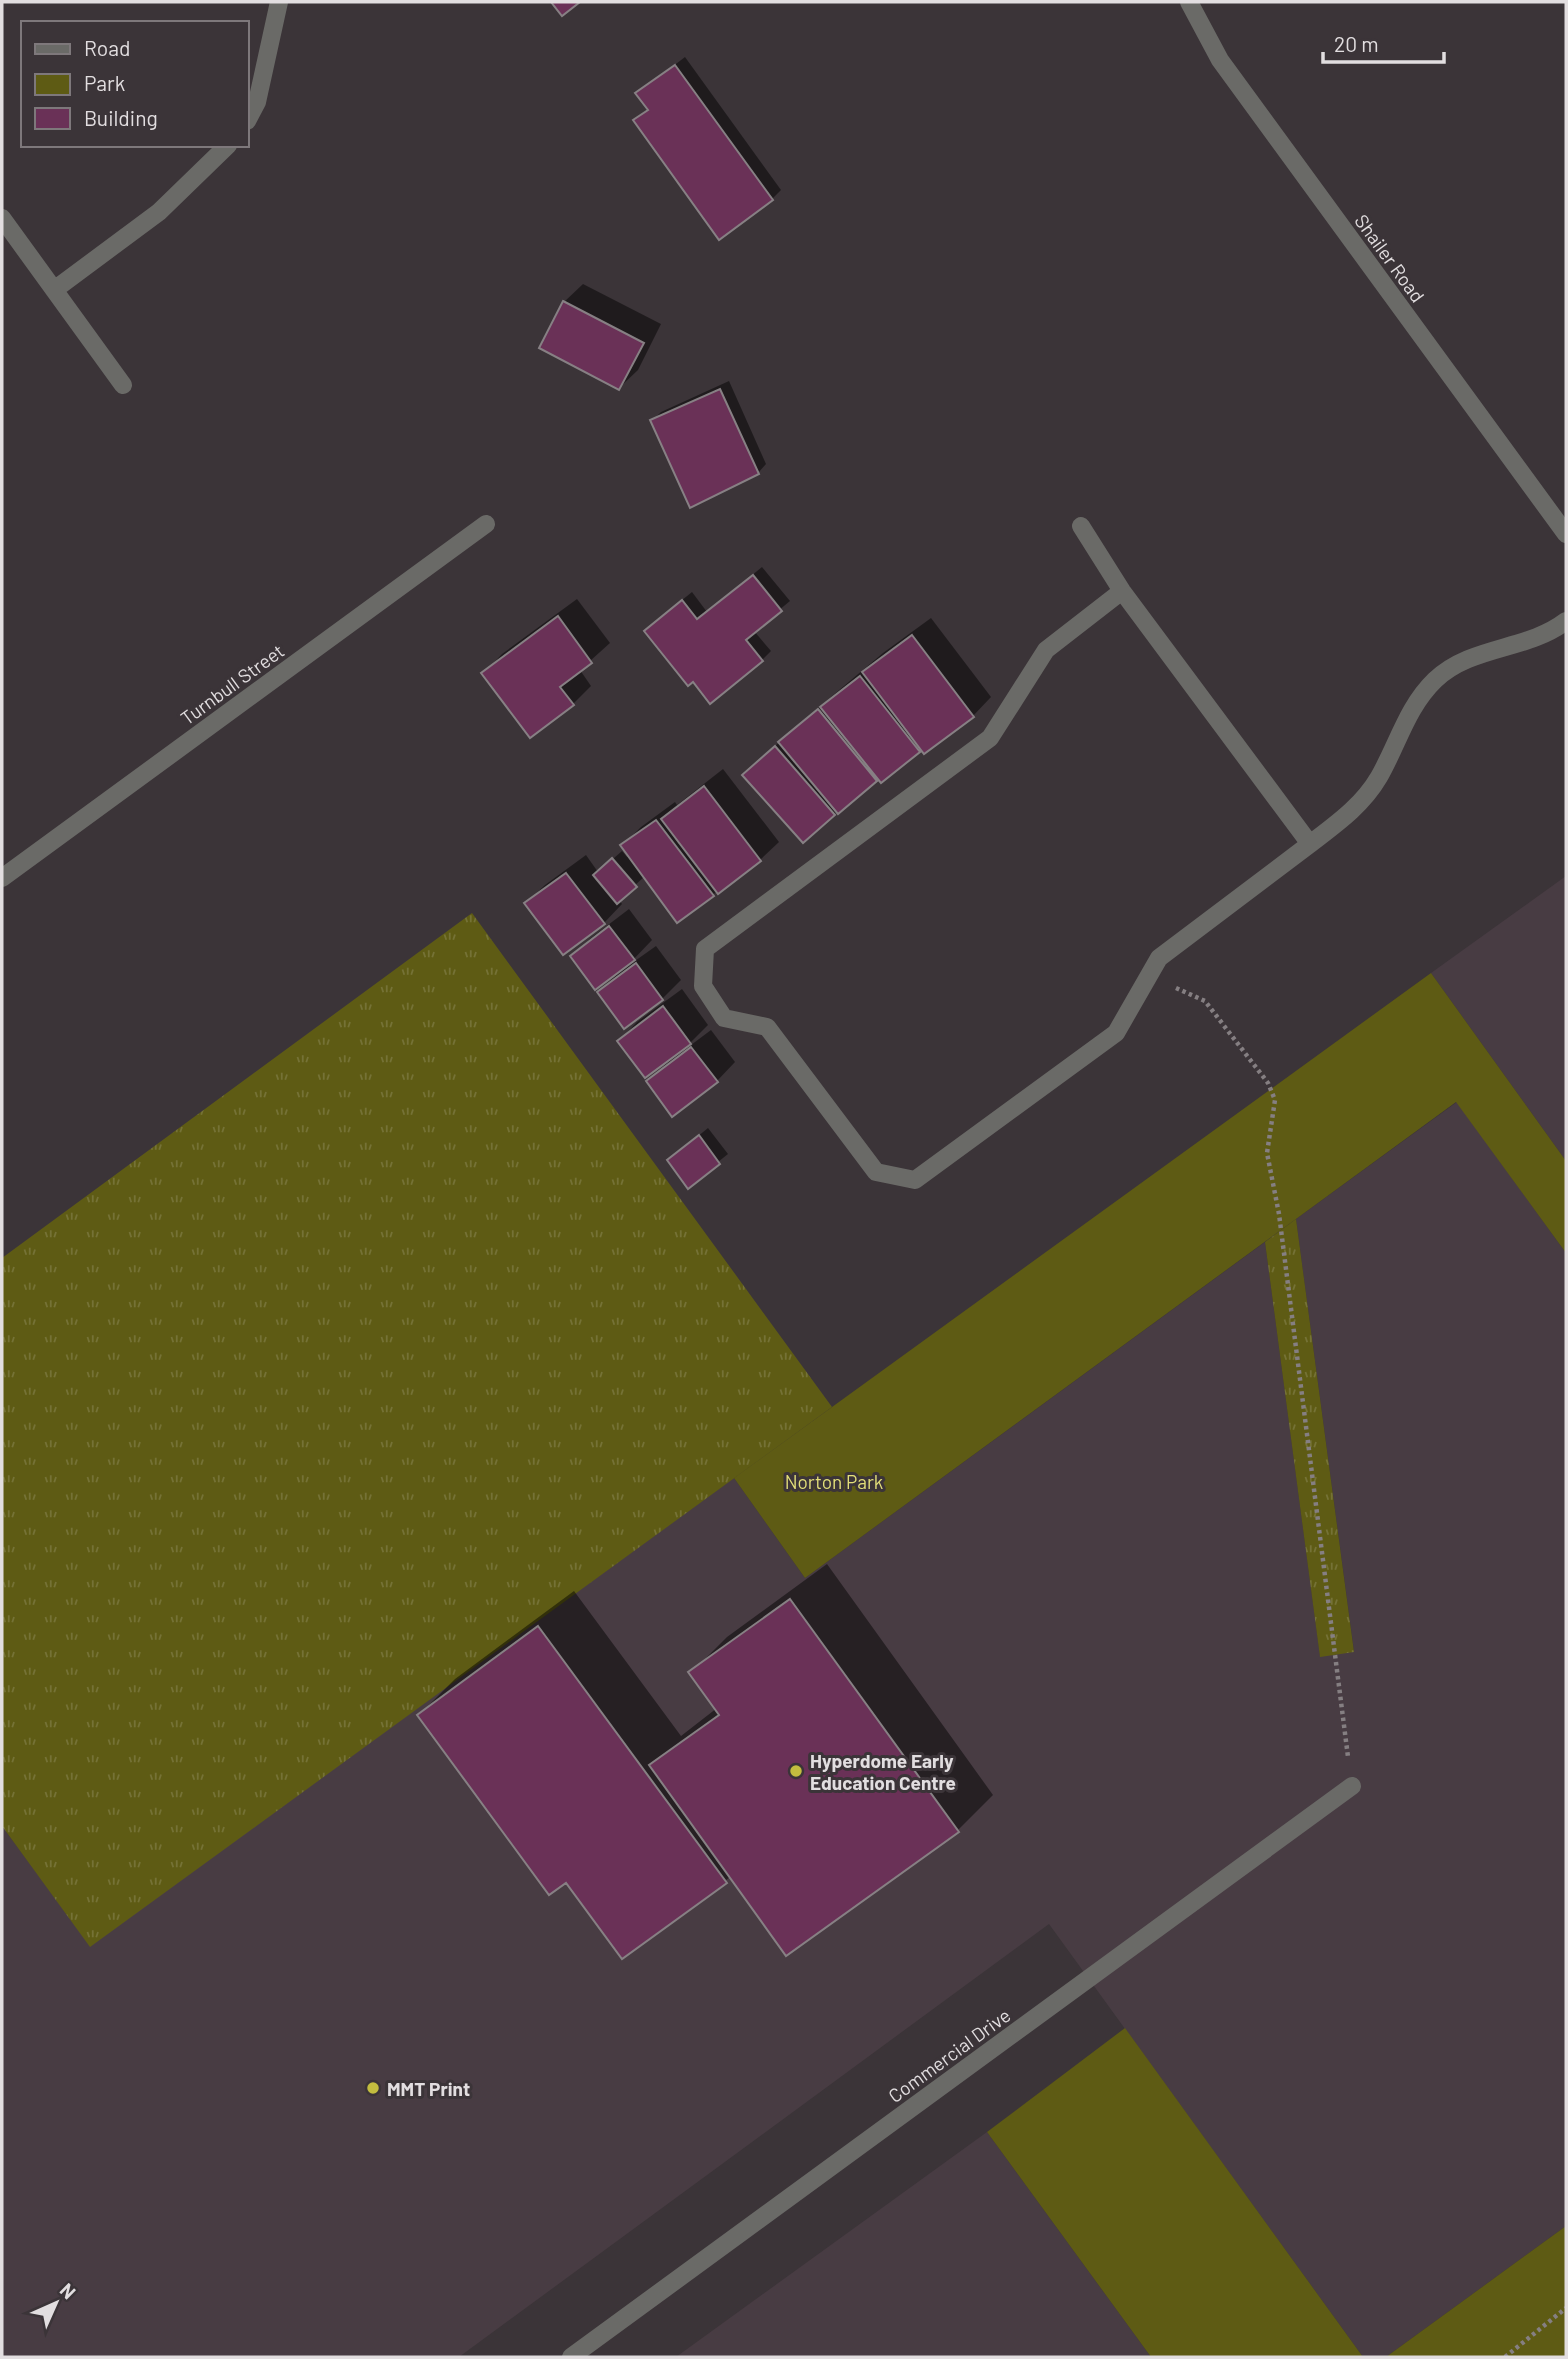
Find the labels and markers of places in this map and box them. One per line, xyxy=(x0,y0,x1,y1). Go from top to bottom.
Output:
place label: Hyperdome Early Education Centre xyxy=(810,1749,956,1794)
marker: Hyperdome Early Education Centre xyxy=(788,1763,804,1779)
place label: MMT Print xyxy=(387,2077,470,2100)
marker: MMT Print xyxy=(365,2080,381,2096)

